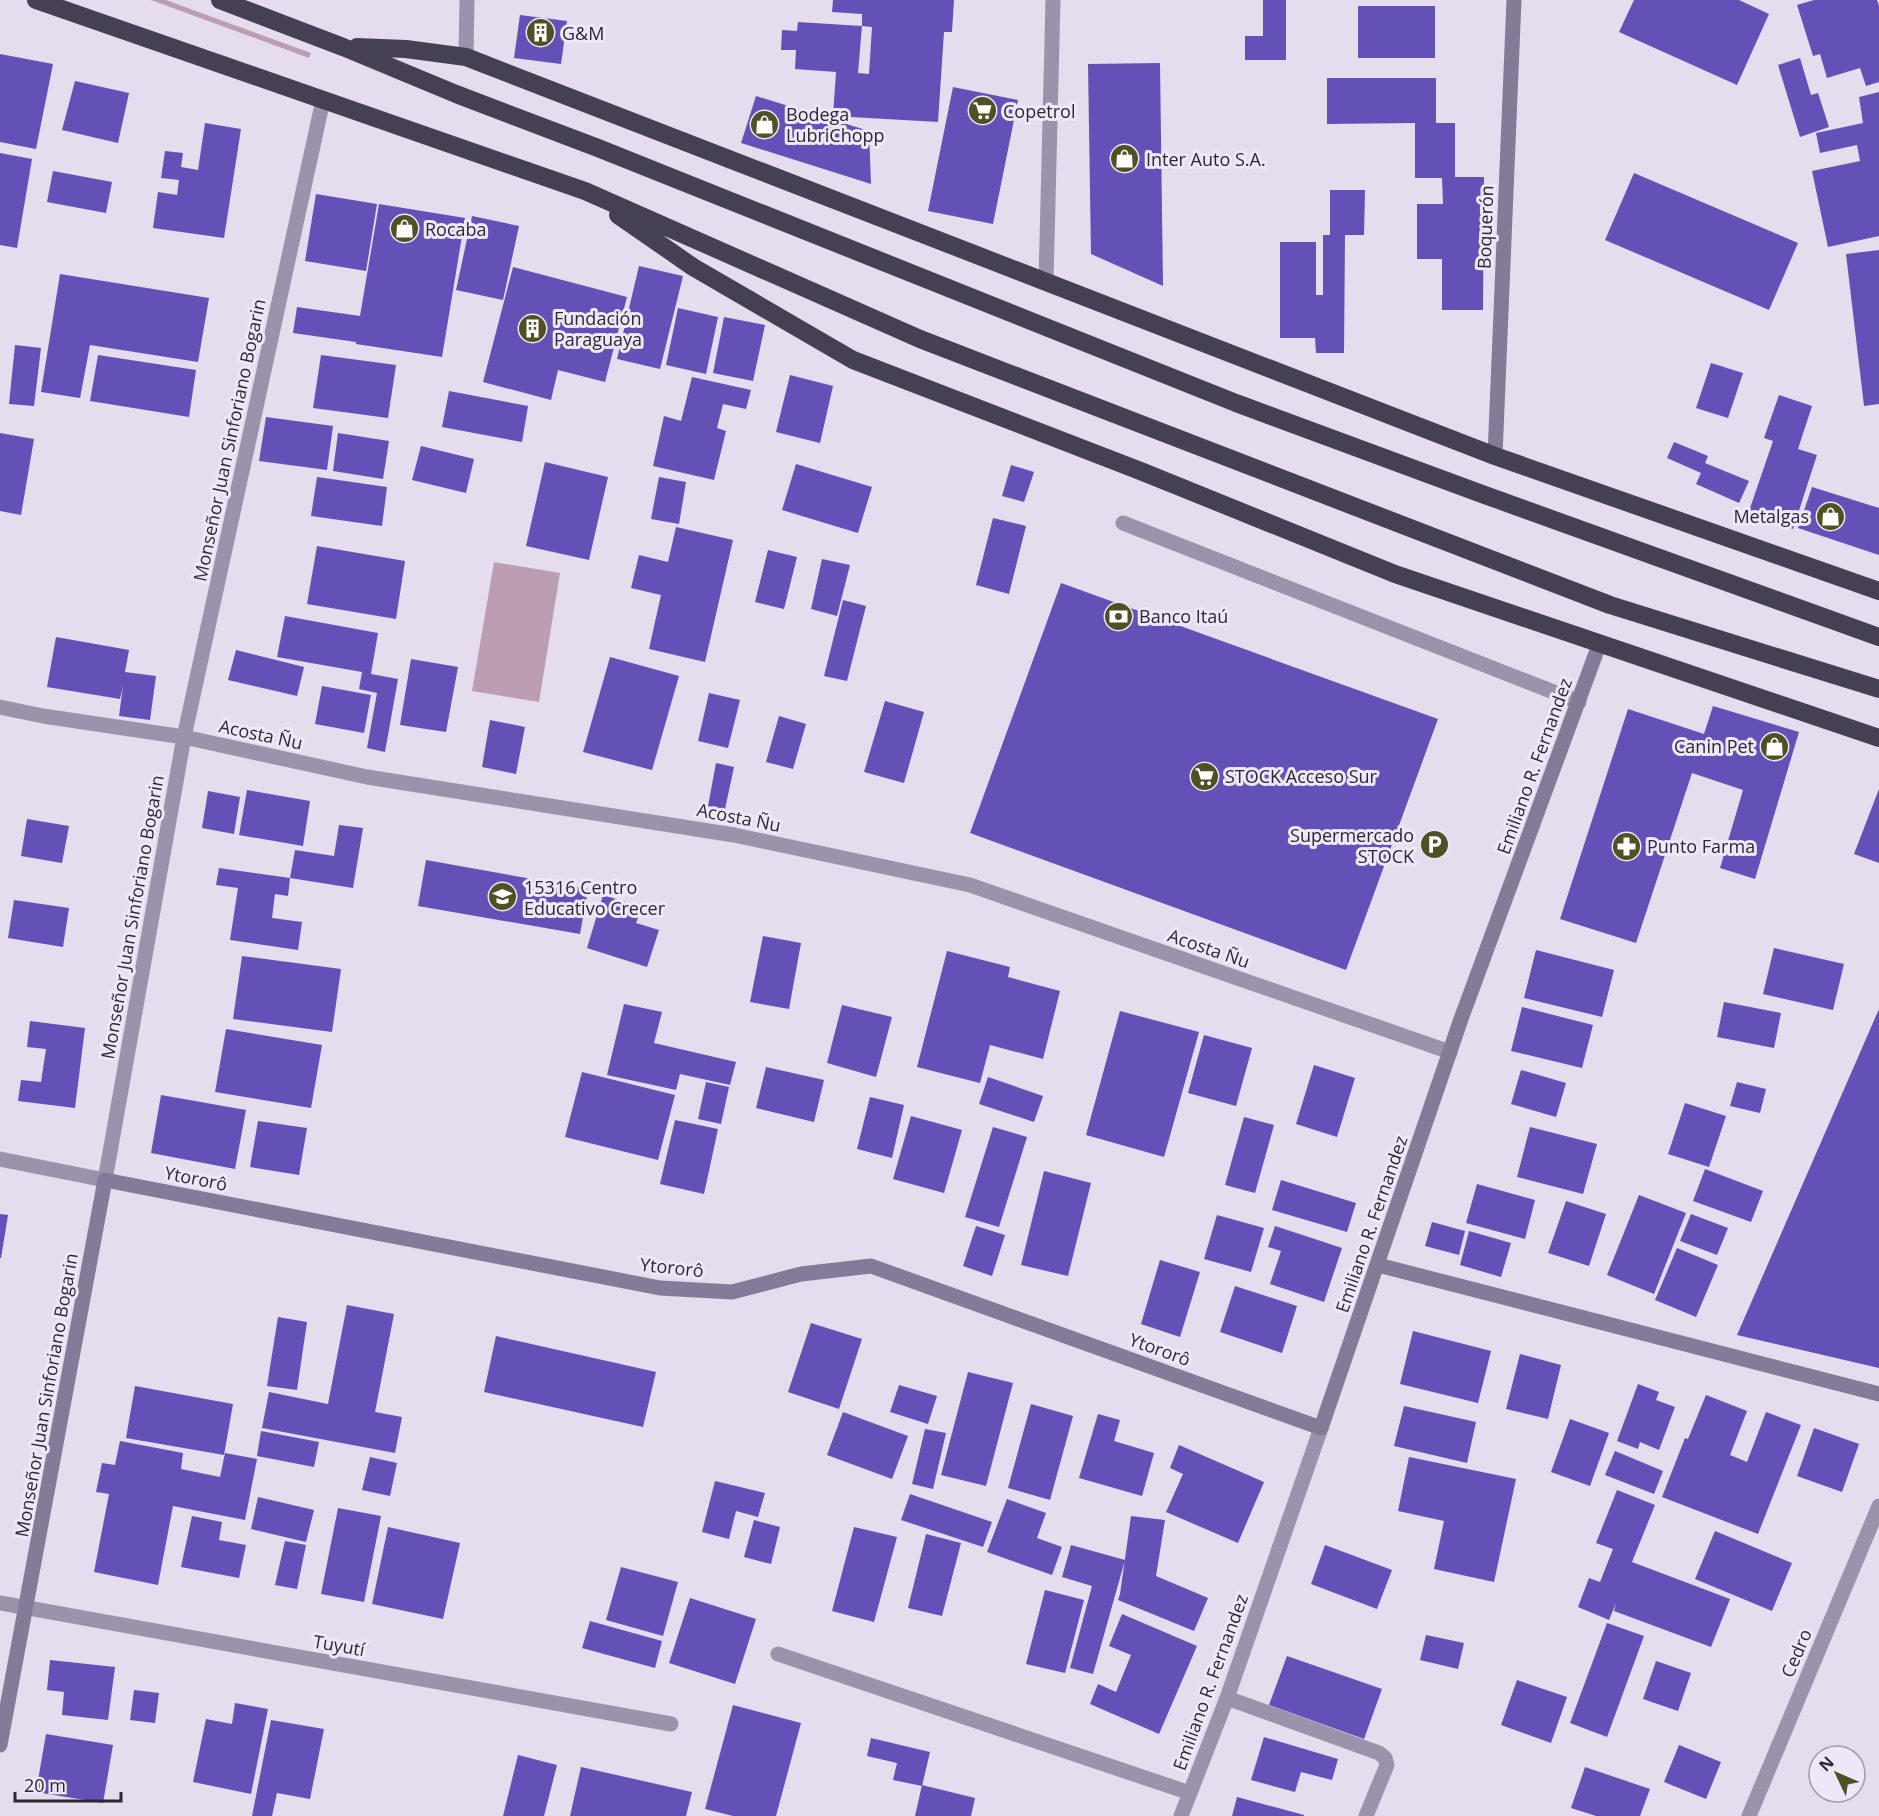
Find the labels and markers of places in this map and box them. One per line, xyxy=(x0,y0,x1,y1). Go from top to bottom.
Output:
building icon: G&M xyxy=(525,17,557,49)
place label: G&M xyxy=(562,21,604,45)
supermarket icon: Copetrol xyxy=(966,95,998,127)
place label: Copetrol xyxy=(1003,99,1075,123)
place label: Bodega LubriChopp xyxy=(786,102,885,147)
shop icon: Bodega LubriChopp xyxy=(749,108,781,140)
shop icon: Inter Auto S.A. xyxy=(1109,143,1141,175)
place label: Inter Auto S.A. xyxy=(1146,147,1266,171)
shop icon: Rocaba xyxy=(388,213,420,245)
place label: Rocaba xyxy=(425,217,487,241)
place label: Fundación Paraguaya xyxy=(554,306,642,351)
building icon: Fundación Paraguaya xyxy=(517,312,549,344)
shop icon: Metalgas xyxy=(1814,500,1846,532)
place label: Metalgas xyxy=(1733,504,1809,528)
bank icon: Banco Itaú xyxy=(1102,600,1134,632)
place label: Banco Itaú xyxy=(1139,604,1228,628)
shop icon: Canin Pet xyxy=(1759,730,1791,762)
place label: Canin Pet xyxy=(1674,734,1754,758)
supermarket icon: STOCK Acceso Sur xyxy=(1188,760,1220,792)
place label: STOCK Acceso Sur xyxy=(1225,764,1378,788)
place label: Supermercado STOCK xyxy=(1290,823,1415,868)
parking icon: Supermercado STOCK xyxy=(1419,829,1451,861)
pharmacy icon: Punto Farma xyxy=(1610,830,1642,862)
place label: Punto Farma xyxy=(1647,834,1755,858)
place label: 15316 Centro Educativo Crecer xyxy=(524,875,666,920)
school or university icon: 15316 Centro Educativo Crecer xyxy=(487,881,519,913)

